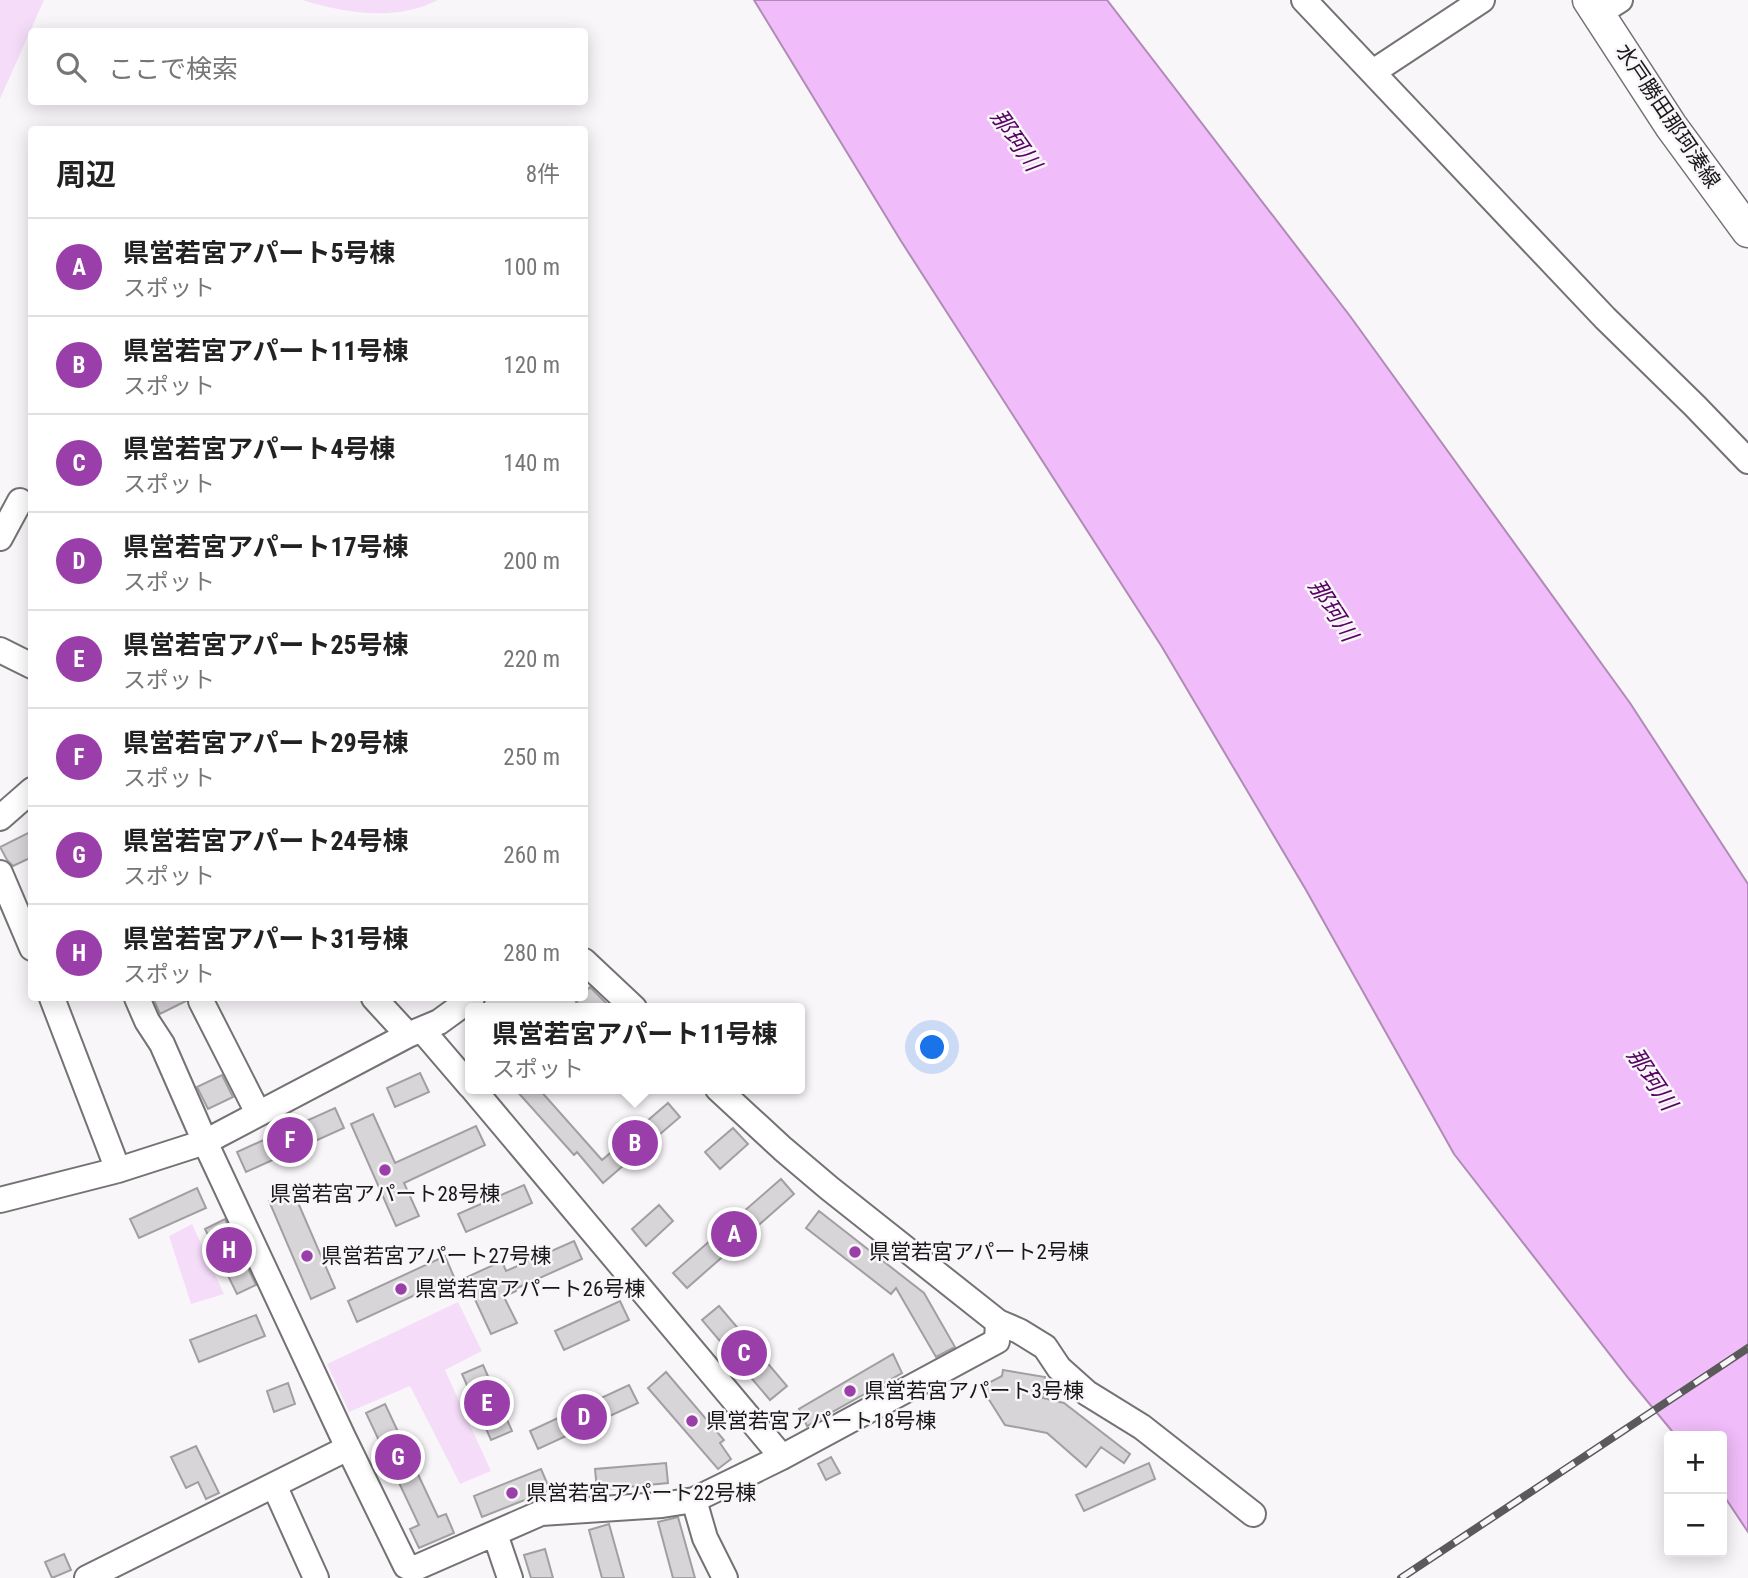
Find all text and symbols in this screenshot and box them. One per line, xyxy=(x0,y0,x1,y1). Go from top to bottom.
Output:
search box xyxy=(28,28,588,105)
street label: 水戸勝田那珂湊線 xyxy=(1611,40,1725,192)
icon: search xyxy=(52,48,90,86)
text: ここで検索 xyxy=(108,54,238,84)
water label: 那珂川 xyxy=(985,104,1048,179)
text: 周辺 xyxy=(56,157,116,192)
text: 8件 xyxy=(526,161,560,188)
text: 県営若宮アパート5号棟 xyxy=(123,238,396,268)
text: A xyxy=(72,254,86,281)
text: 100 m xyxy=(503,254,560,281)
text: スポット xyxy=(123,275,215,302)
text: 県営若宮アパート11号棟 xyxy=(123,336,409,366)
text: B xyxy=(73,352,85,379)
text: 120 m xyxy=(503,352,560,379)
text: スポット xyxy=(123,373,215,400)
text: 県営若宮アパート4号棟 xyxy=(123,434,396,464)
text: C xyxy=(72,450,86,477)
text: 140 m xyxy=(503,450,560,477)
text: スポット xyxy=(123,471,215,498)
text: 県営若宮アパート17号棟 xyxy=(123,532,409,562)
text: D xyxy=(73,548,86,575)
text: 200 m xyxy=(503,548,560,575)
text: スポット xyxy=(123,569,215,596)
water label: 那珂川 xyxy=(1302,574,1364,649)
text: 県営若宮アパート25号棟 xyxy=(123,630,409,660)
text: E xyxy=(73,646,85,673)
text: 220 m xyxy=(503,646,560,673)
text: スポット xyxy=(123,667,215,694)
text: 県営若宮アパート29号棟 xyxy=(123,728,409,758)
text: F xyxy=(74,744,84,771)
text: 250 m xyxy=(503,744,560,771)
text: スポット xyxy=(123,765,215,792)
text: 県営若宮アパート24号棟 xyxy=(123,826,409,856)
text: G xyxy=(72,842,86,869)
text: 260 m xyxy=(503,842,560,869)
text: スポット xyxy=(123,863,215,890)
text: 県営若宮アパート31号棟 xyxy=(123,924,409,954)
text: H xyxy=(72,940,86,967)
text: 280 m xyxy=(503,940,560,967)
text: スポット xyxy=(123,961,215,988)
popup xyxy=(465,1003,805,1094)
text: 県営若宮アパート11号棟 xyxy=(492,1019,778,1049)
your location xyxy=(915,1030,949,1064)
water label: 那珂川 xyxy=(1621,1043,1684,1118)
text: スポット xyxy=(492,1056,584,1083)
pin: F xyxy=(267,1114,313,1166)
pin: B xyxy=(612,1117,658,1169)
marker: 県営若宮アパート28号棟 xyxy=(377,1162,393,1178)
place label: 県営若宮アパート28号棟 xyxy=(270,1182,500,1206)
pin: A xyxy=(711,1208,757,1260)
pin: H xyxy=(206,1224,252,1276)
place label: 県営若宮アパート2号棟 xyxy=(869,1240,1089,1264)
place label: 県営若宮アパート27号棟 xyxy=(321,1244,551,1268)
marker: 県営若宮アパート2号棟 xyxy=(847,1244,863,1260)
marker: 県営若宮アパート27号棟 xyxy=(299,1248,315,1264)
place label: 県営若宮アパート26号棟 xyxy=(415,1277,645,1301)
marker: 県営若宮アパート26号棟 xyxy=(393,1281,409,1297)
pin: C xyxy=(721,1327,767,1379)
pin: E xyxy=(464,1377,510,1429)
place label: 県営若宮アパート3号棟 xyxy=(864,1379,1084,1403)
marker: 県営若宮アパート3号棟 xyxy=(842,1383,858,1399)
pin: D xyxy=(561,1391,607,1443)
place label: 県営若宮アパート18号棟 xyxy=(706,1409,936,1433)
marker: 県営若宮アパート18号棟 xyxy=(684,1413,700,1429)
pin: G xyxy=(375,1431,421,1483)
map controls xyxy=(1664,1431,1727,1557)
button: + xyxy=(1664,1431,1727,1494)
place label: 県営若宮アパート22号棟 xyxy=(526,1481,756,1505)
marker: 県営若宮アパート22号棟 xyxy=(504,1485,520,1501)
button: − xyxy=(1664,1494,1727,1557)

